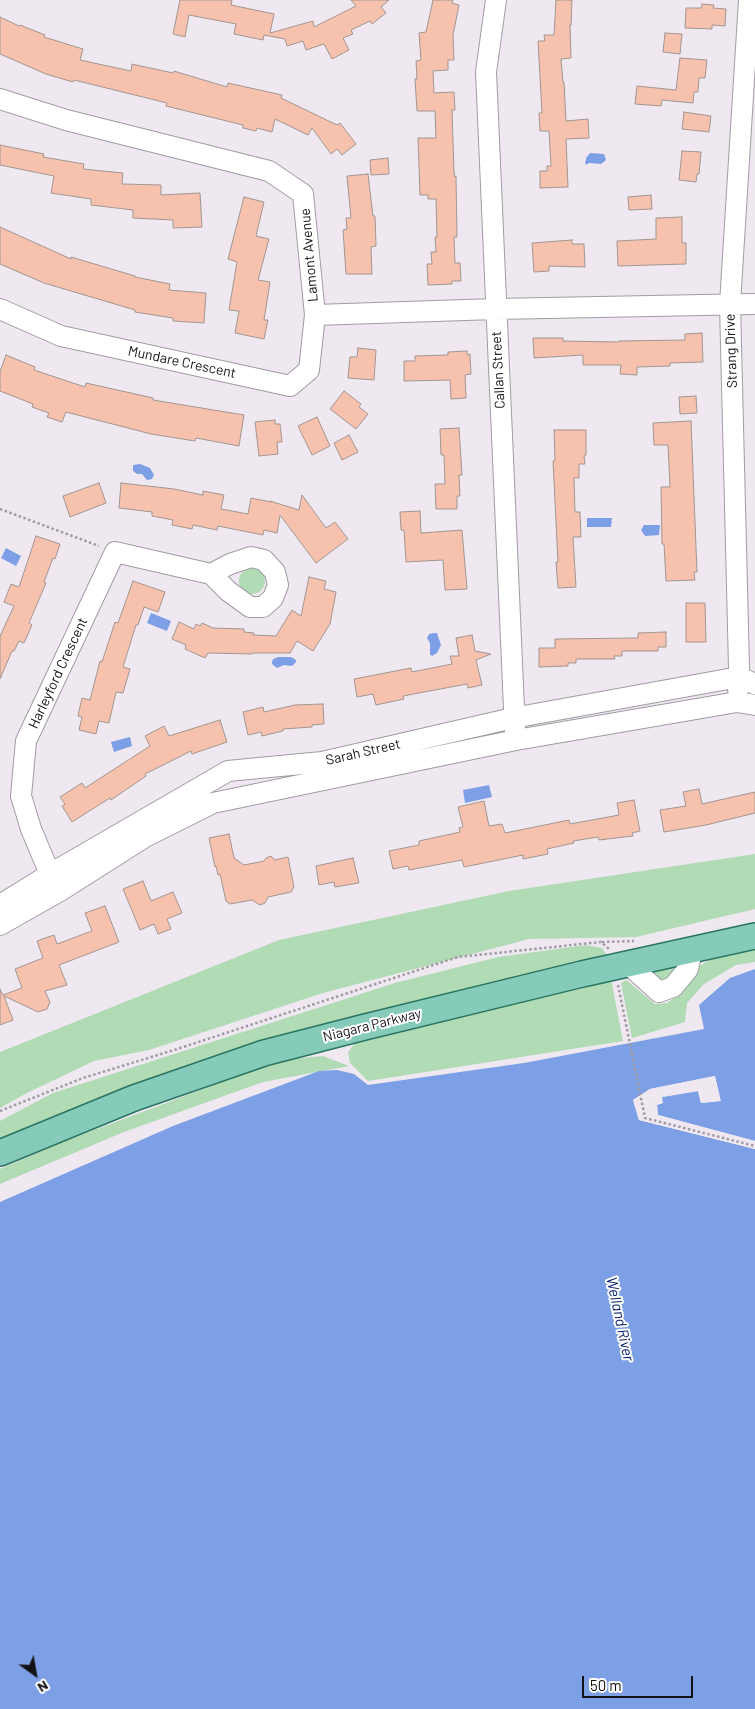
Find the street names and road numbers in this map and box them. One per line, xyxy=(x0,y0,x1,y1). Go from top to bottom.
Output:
street label: Lamont Avenue xyxy=(297,207,321,303)
street label: Strang Drive xyxy=(721,313,741,389)
street label: Callan Street xyxy=(488,331,508,409)
street label: Mundare Crescent xyxy=(126,342,238,382)
street label: Harleyford Crescent xyxy=(25,615,91,731)
street label: Sarah Street xyxy=(324,735,402,769)
street label: Niagara Parkway xyxy=(321,1005,423,1045)

